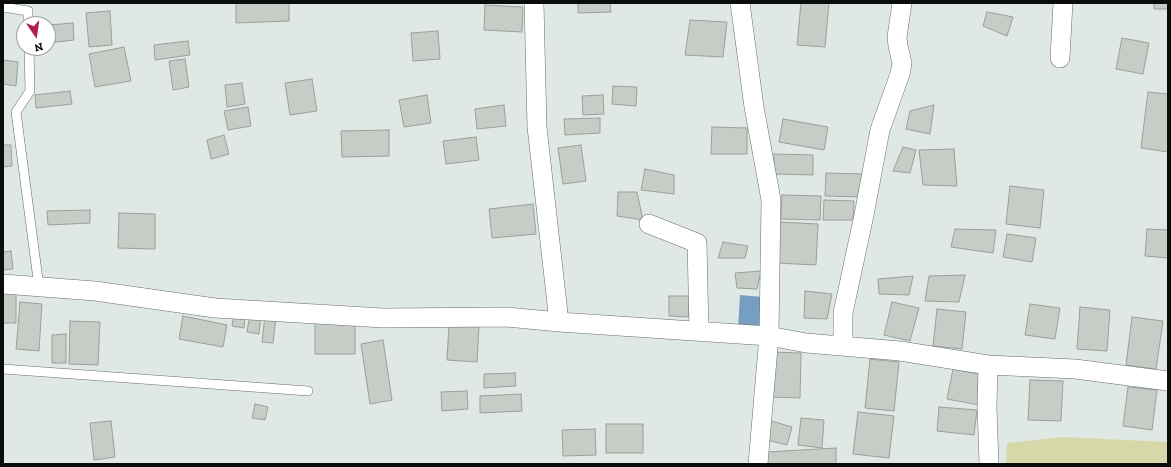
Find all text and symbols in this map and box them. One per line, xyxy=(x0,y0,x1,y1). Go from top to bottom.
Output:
north arrow xyxy=(16,16,56,56)
text: N xyxy=(33,40,44,54)

